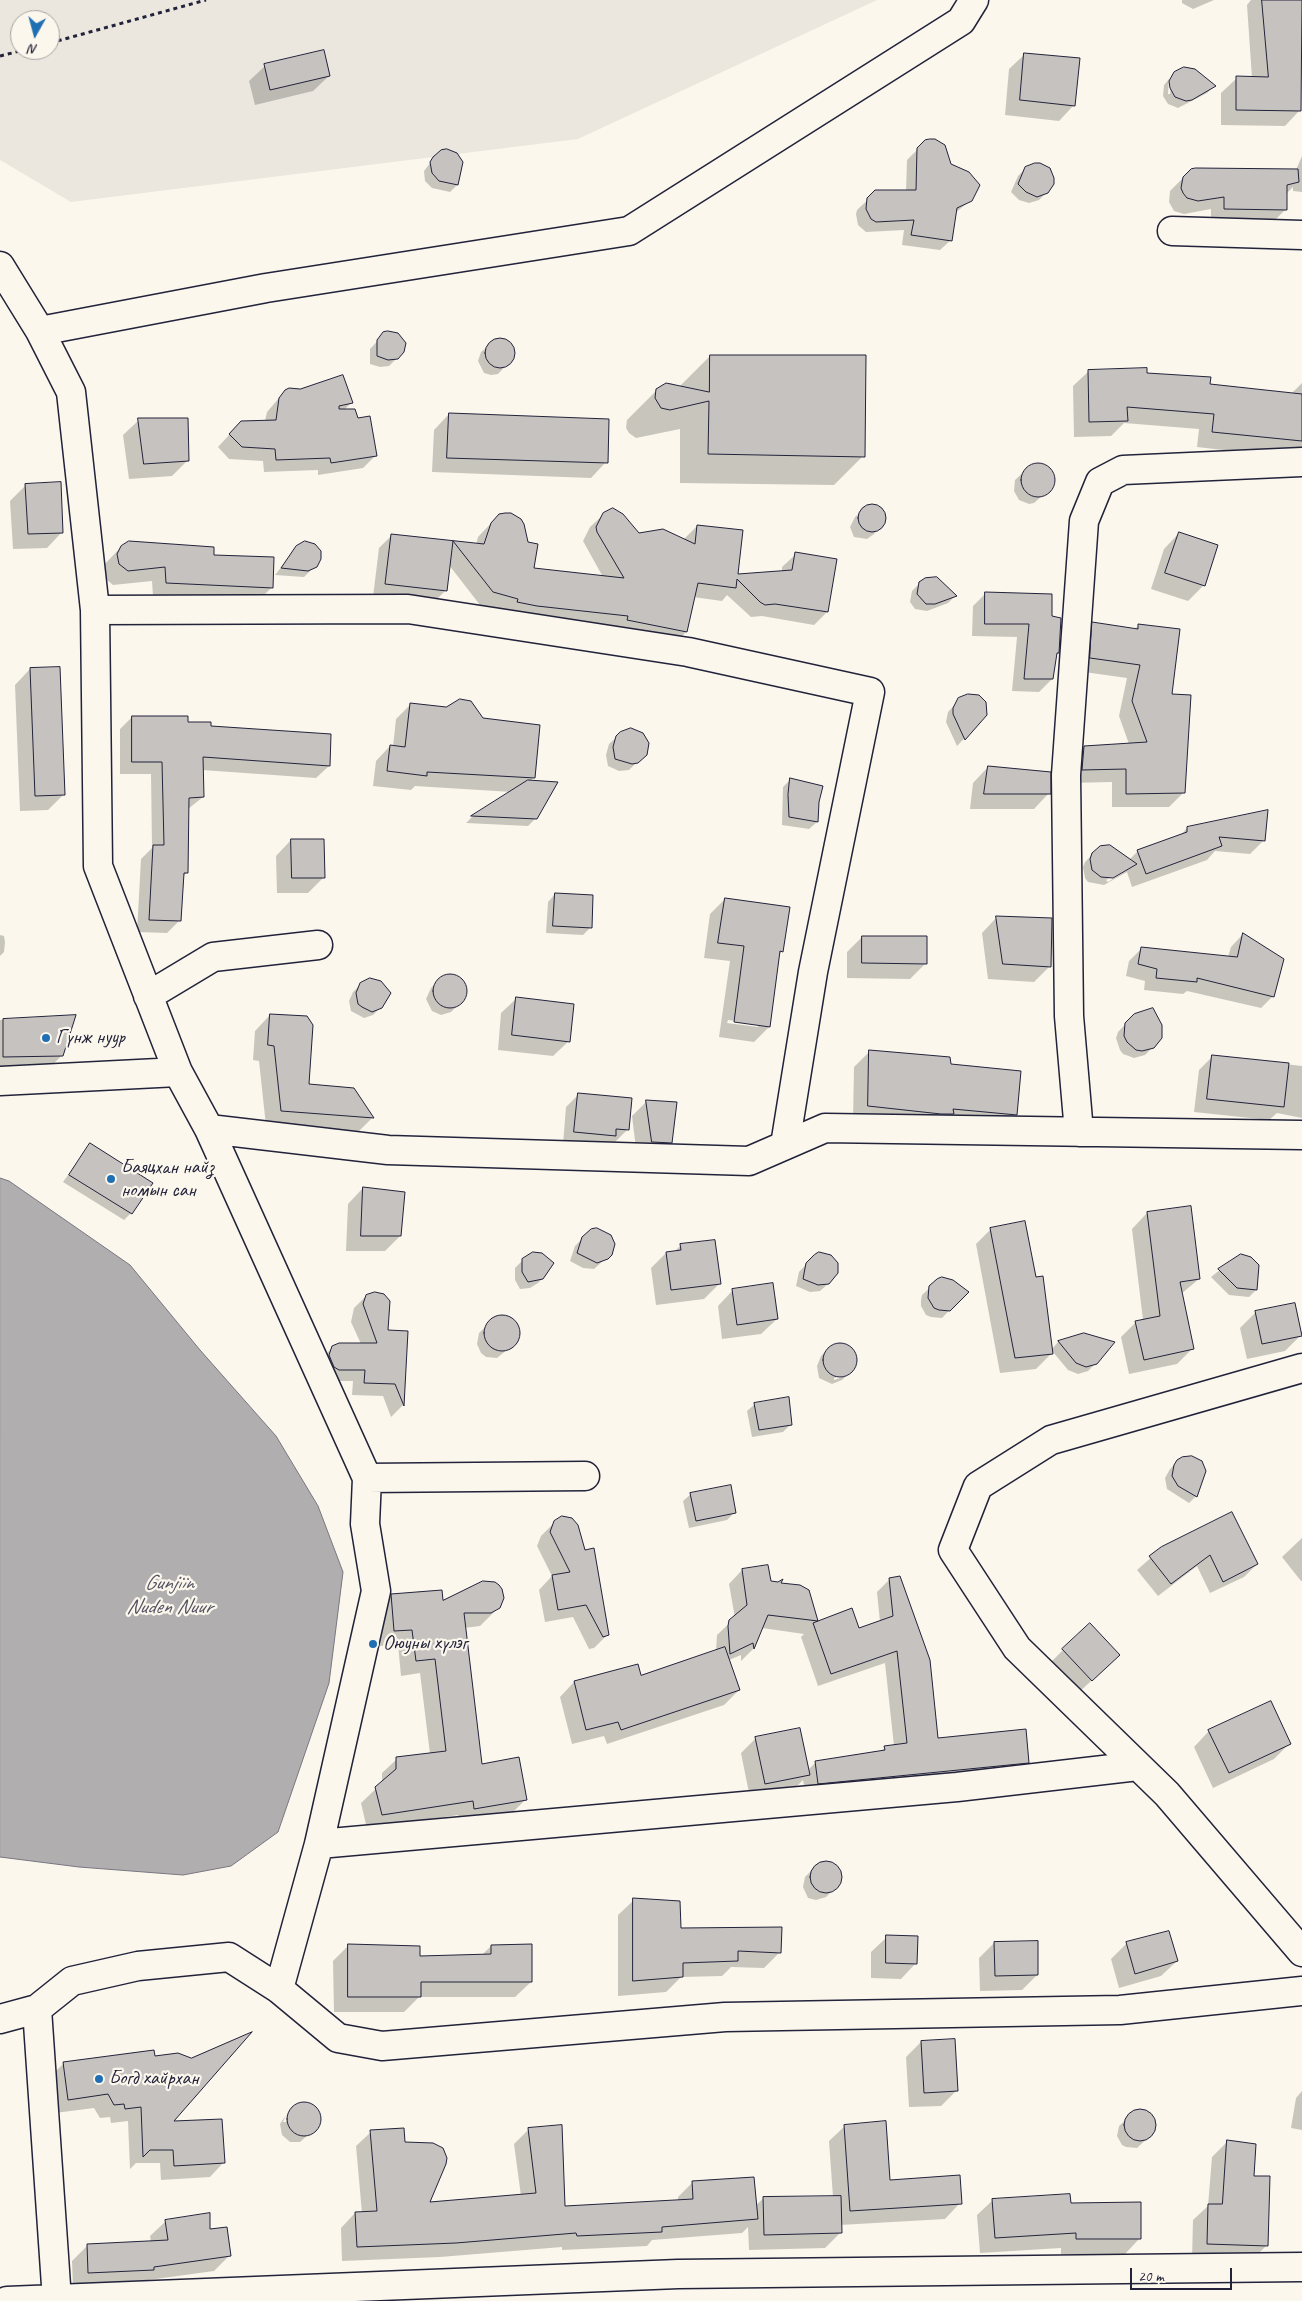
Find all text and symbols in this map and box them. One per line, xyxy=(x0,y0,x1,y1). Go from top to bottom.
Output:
north arrow xyxy=(10,10,60,60)
text: N xyxy=(28,40,39,58)
place label: Гүнж нуур xyxy=(56,1026,125,1050)
marker: Гүнж нуур xyxy=(40,1032,52,1044)
place label: Баяцхан найз номын сан xyxy=(121,1156,213,1203)
marker: Баяцхан найз номын сан xyxy=(105,1173,117,1185)
water label: Gunjiin Nuden Nuur xyxy=(126,1570,212,1620)
place label: Оюуны хүлэг xyxy=(383,1632,467,1656)
marker: Оюуны хүлэг xyxy=(367,1638,379,1650)
place label: Богд хайрхан xyxy=(109,2067,198,2091)
marker: Богд хайрхан xyxy=(93,2073,105,2085)
scale bar xyxy=(1132,2258,1234,2290)
text: 20 m xyxy=(1138,2267,1164,2286)

